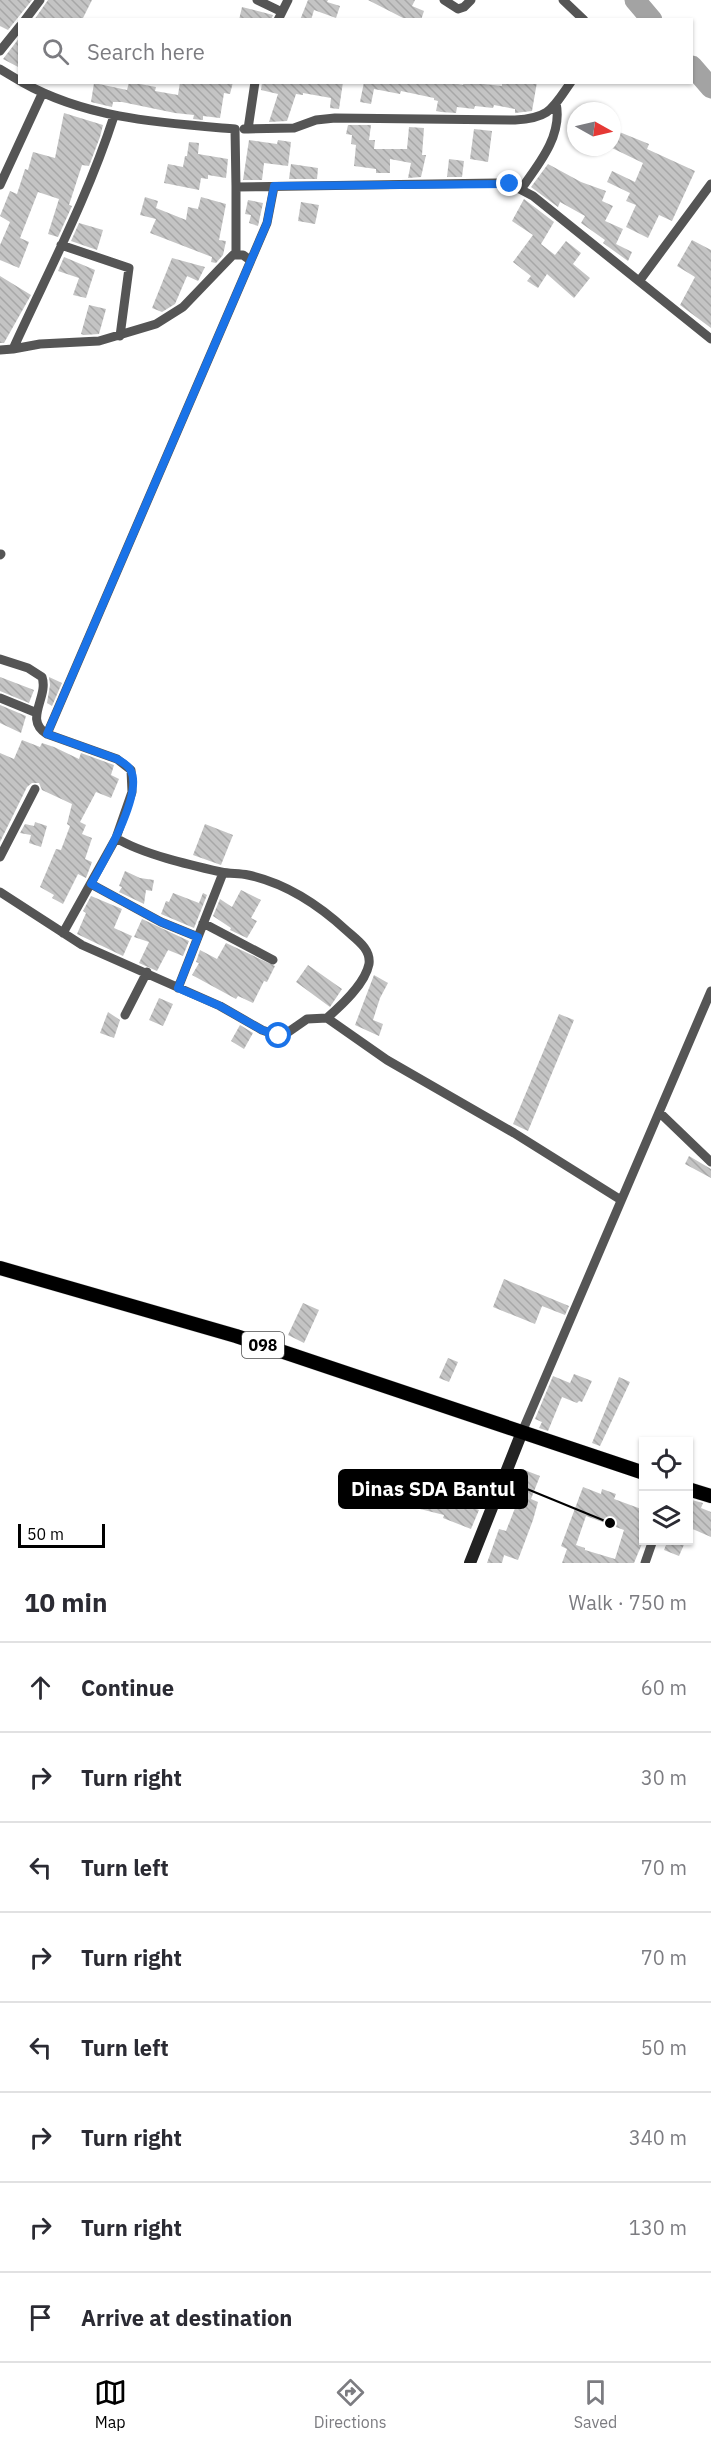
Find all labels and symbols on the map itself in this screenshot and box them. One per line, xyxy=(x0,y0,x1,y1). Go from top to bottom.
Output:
north arrow xyxy=(567,102,621,156)
route end xyxy=(496,170,522,196)
route start xyxy=(265,1022,291,1048)
road number: 098 xyxy=(242,1332,284,1358)
callout: Dinas SDA Bantul xyxy=(339,1470,527,1508)
text: Dinas SDA Bantul xyxy=(351,1475,515,1502)
scale bar xyxy=(18,1521,105,1548)

